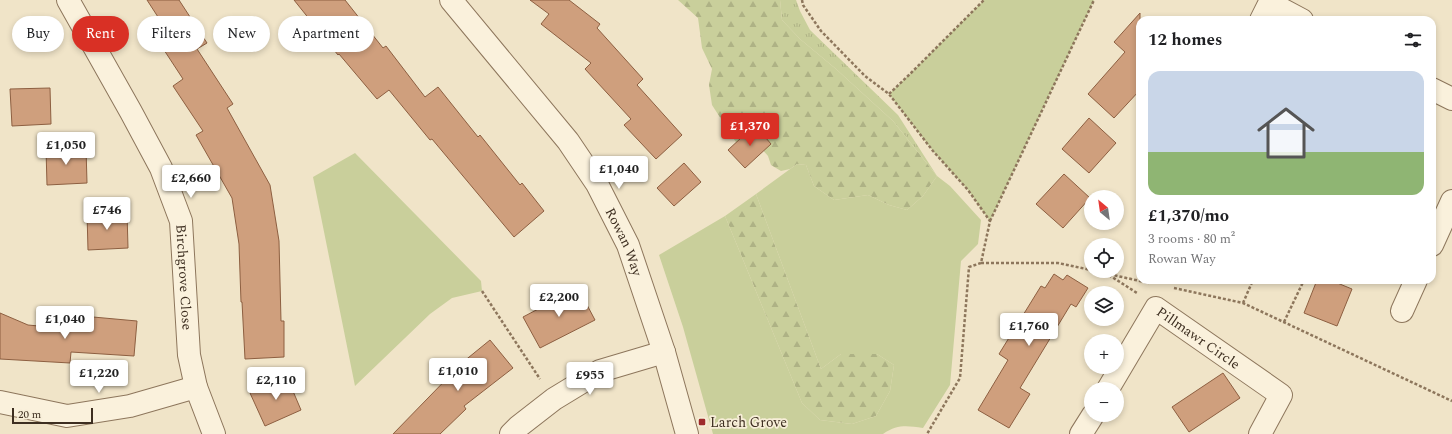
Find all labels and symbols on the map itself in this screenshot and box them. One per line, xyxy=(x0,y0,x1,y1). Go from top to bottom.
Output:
pin: £1,370 xyxy=(717,113,783,147)
pin: £1,050 xyxy=(33,132,99,166)
pin: £1,040 xyxy=(586,156,652,190)
pin: £2,660 xyxy=(158,165,224,199)
north arrow xyxy=(1084,190,1124,230)
pin: £746 xyxy=(83,197,131,231)
street label: Rowan Way xyxy=(600,204,649,280)
street label: Birchgrove Close xyxy=(171,224,198,331)
pin: £2,200 xyxy=(526,284,592,318)
street label: Pillmawr Circle xyxy=(1152,301,1245,374)
pin: £1,040 xyxy=(32,306,98,340)
pin: £1,760 xyxy=(996,313,1062,347)
pin: £1,010 xyxy=(425,358,491,392)
pin: £1,220 xyxy=(66,360,132,394)
pin: £955 xyxy=(566,362,614,396)
pin: £2,110 xyxy=(243,367,309,401)
scale bar xyxy=(12,406,93,425)
place label: Larch Grove xyxy=(710,412,787,433)
marker: Larch Grove xyxy=(697,417,707,427)

